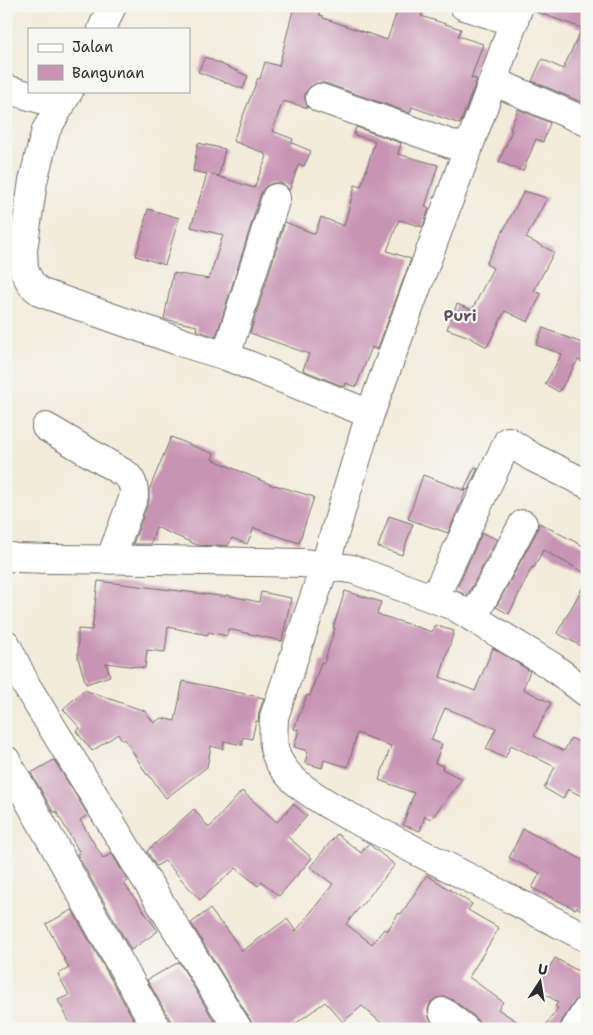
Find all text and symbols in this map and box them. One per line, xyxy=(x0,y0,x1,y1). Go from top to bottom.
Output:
legend xyxy=(28,28,190,92)
text: Jalan xyxy=(72,37,113,57)
text: Bangunan xyxy=(72,63,144,83)
district label: Puri xyxy=(443,305,477,326)
north arrow xyxy=(516,958,566,1008)
text: U xyxy=(536,959,549,979)

